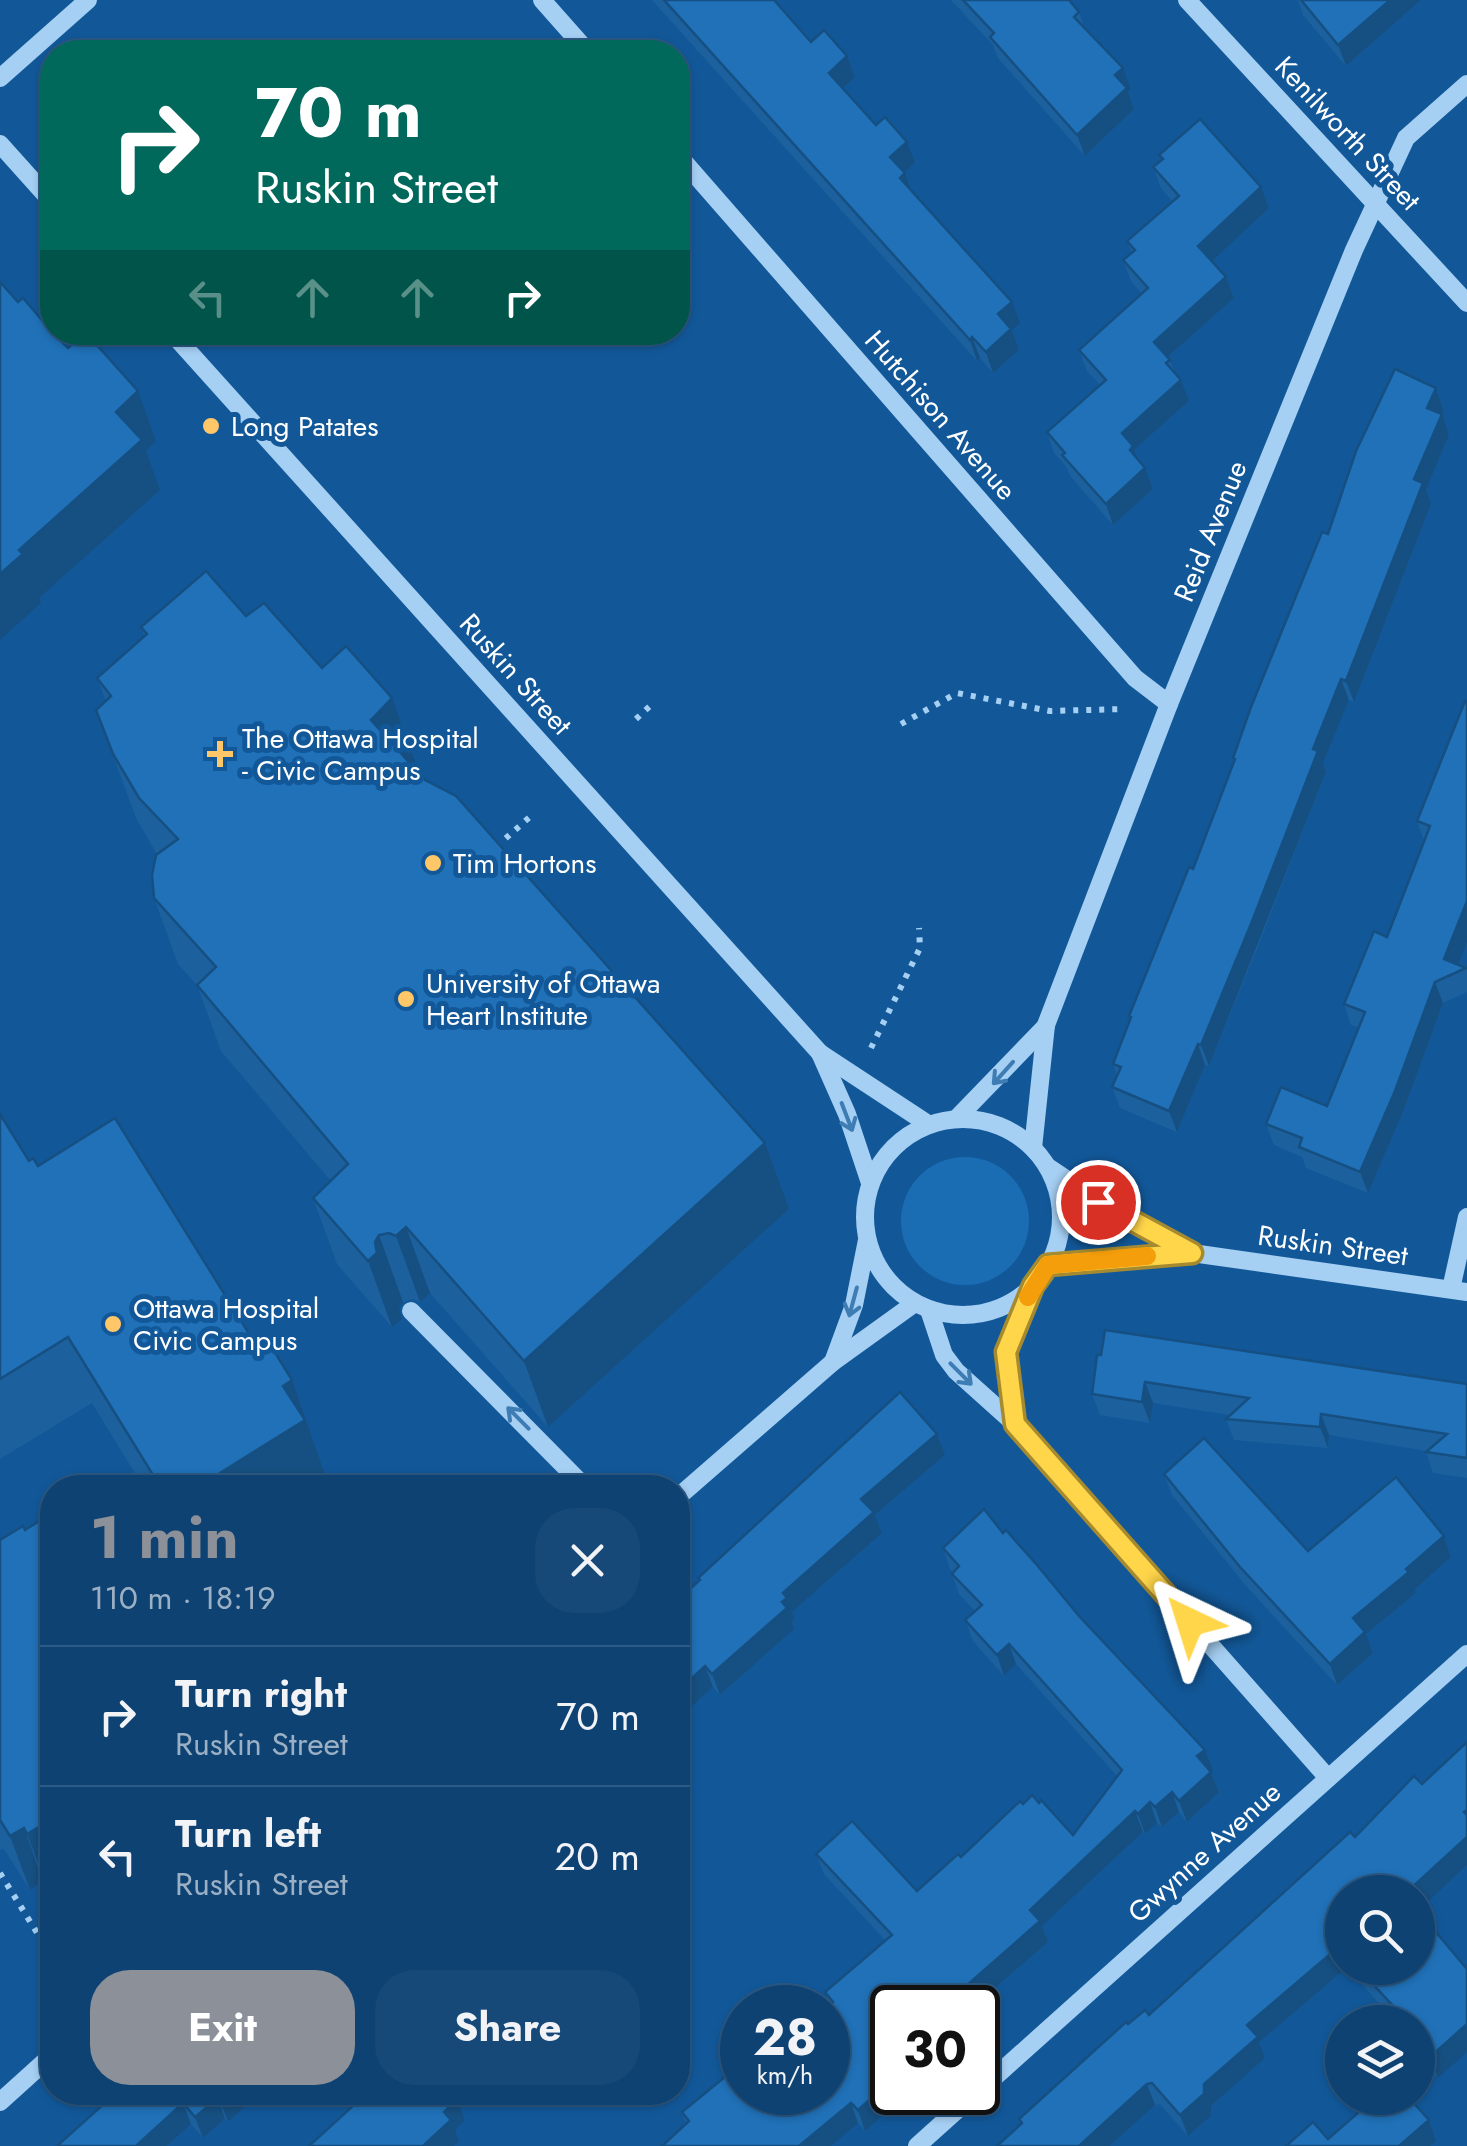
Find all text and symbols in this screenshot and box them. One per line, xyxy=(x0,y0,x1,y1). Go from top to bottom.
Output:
street label: Kenilworth Street xyxy=(1265,47,1430,220)
text: 70 m xyxy=(255,62,422,163)
icon: right xyxy=(90,80,220,210)
text: Ruskin Street xyxy=(255,155,498,220)
icon: left xyxy=(180,270,235,325)
icon: ahead xyxy=(285,270,340,325)
icon: ahead xyxy=(390,270,445,325)
icon: right xyxy=(495,270,550,325)
street label: Hutchison Avenue xyxy=(855,321,1026,509)
place label: Long Patates xyxy=(231,406,379,447)
marker: Long Patates xyxy=(200,415,222,437)
street label: Reid Avenue xyxy=(1164,454,1257,608)
street label: Ruskin Street xyxy=(450,604,582,744)
place label: The Ottawa Hospital - Civic Campus xyxy=(242,718,479,791)
marker: The Ottawa Hospital - Civic Campus xyxy=(207,741,233,767)
place label: Tim Hortons xyxy=(453,843,596,884)
marker: Tim Hortons xyxy=(422,852,444,874)
place label: University of Ottawa Heart Institute xyxy=(426,963,661,1036)
marker: University of Ottawa Heart Institute xyxy=(395,988,417,1010)
one-way arrow xyxy=(992,1060,1015,1085)
one-way arrow xyxy=(839,1101,857,1132)
pin xyxy=(1056,1160,1141,1245)
icon: arrive xyxy=(1071,1175,1126,1230)
street label: Ruskin Street xyxy=(1255,1215,1411,1276)
one-way arrow xyxy=(843,1286,861,1317)
place label: Ottawa Hospital Civic Campus xyxy=(133,1288,319,1361)
marker: Ottawa Hospital Civic Campus xyxy=(102,1313,124,1335)
one-way arrow xyxy=(949,1362,973,1386)
one-way arrow xyxy=(506,1407,530,1431)
text: 1 min xyxy=(90,1494,239,1581)
button: close xyxy=(535,1508,640,1613)
position arrow xyxy=(1138,1570,1242,1674)
text: 110 m · 18:19 xyxy=(90,1575,276,1621)
text: Turn right xyxy=(175,1666,347,1721)
icon: right xyxy=(90,1689,145,1744)
text: 70 m xyxy=(556,1689,640,1744)
text: Ruskin Street xyxy=(175,1721,348,1767)
street label: Gwynne Avenue xyxy=(1119,1772,1290,1932)
text: Turn left xyxy=(175,1806,321,1861)
icon: left xyxy=(90,1829,145,1884)
text: 20 m xyxy=(555,1829,640,1884)
text: Ruskin Street xyxy=(175,1861,348,1907)
map controls xyxy=(1325,1875,1435,2115)
button: search xyxy=(1325,1875,1435,1985)
button: Exit xyxy=(90,1970,355,2085)
button: Share xyxy=(375,1970,640,2085)
speed limit sign: 30 xyxy=(870,1985,1000,2115)
text: 28 xyxy=(753,2001,817,2074)
button: layers xyxy=(1325,2005,1435,2115)
text: km/h xyxy=(757,2057,813,2093)

